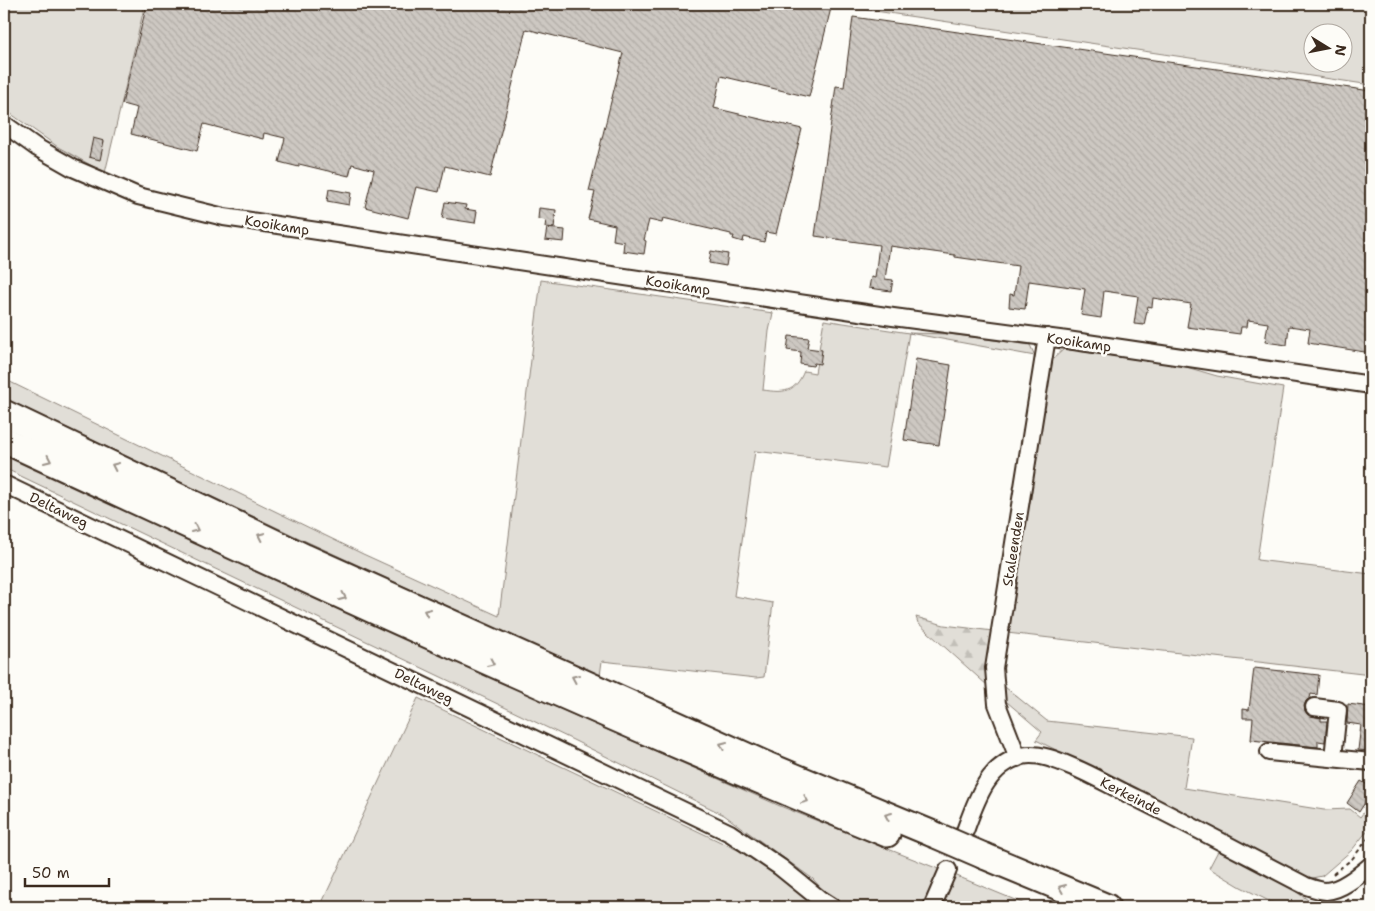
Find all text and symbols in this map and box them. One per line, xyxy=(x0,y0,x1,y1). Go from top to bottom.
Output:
north arrow xyxy=(1302,22,1352,72)
text: N xyxy=(1331,43,1351,57)
street label: Kooikamp xyxy=(243,211,311,239)
street label: Kooikamp xyxy=(644,271,712,299)
street label: Kooikamp xyxy=(1045,329,1113,355)
one-way arrow xyxy=(43,454,52,465)
one-way arrow xyxy=(111,462,120,472)
street label: Deltaweg xyxy=(27,488,91,532)
street label: Staleenden xyxy=(998,510,1028,588)
one-way arrow xyxy=(190,523,199,533)
one-way arrow xyxy=(257,532,266,542)
one-way arrow xyxy=(338,591,347,602)
one-way arrow xyxy=(423,607,432,618)
one-way arrow xyxy=(486,656,495,667)
street label: Deltaweg xyxy=(392,664,456,708)
one-way arrow xyxy=(571,674,580,685)
one-way arrow xyxy=(719,741,728,752)
street label: Kerkeinde xyxy=(1097,773,1165,819)
one-way arrow xyxy=(800,794,809,804)
one-way arrow xyxy=(885,811,893,821)
scale bar xyxy=(25,856,109,888)
text: 50 m xyxy=(32,863,70,883)
one-way arrow xyxy=(1058,884,1067,895)

